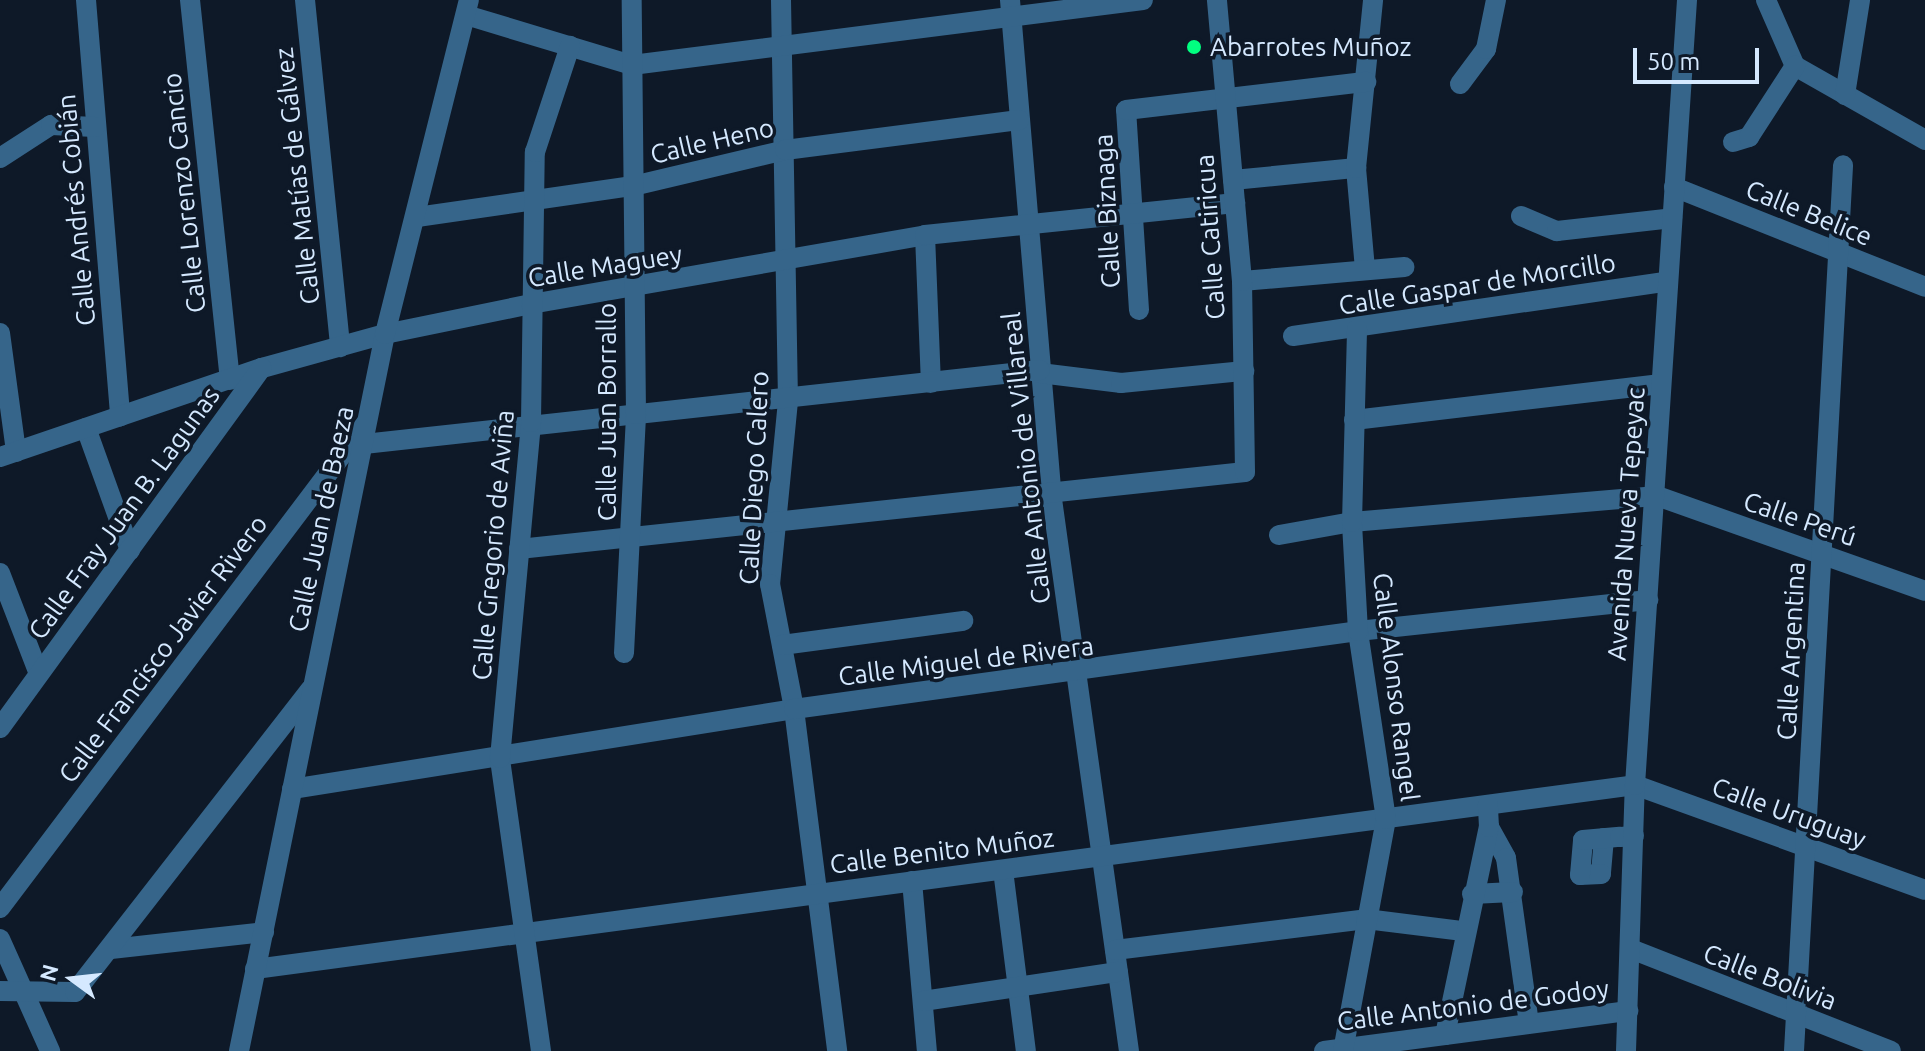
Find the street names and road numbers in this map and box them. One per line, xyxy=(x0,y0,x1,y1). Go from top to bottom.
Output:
street label: Calle Matías de Gálvez xyxy=(268,46,326,306)
street label: Calle Lorenzo Cancio xyxy=(156,71,212,315)
street label: Calle Andrés Cobián xyxy=(50,93,102,327)
street label: Calle Heno xyxy=(647,112,777,170)
street label: Calle Biznaga xyxy=(1087,133,1127,289)
street label: Calle Catiricua xyxy=(1189,153,1231,321)
street label: Calle Belice xyxy=(1741,174,1877,252)
street label: Calle Maguey xyxy=(526,238,684,294)
street label: Calle Gaspar de Morcillo xyxy=(1336,247,1618,321)
street label: Calle Juan Borrallo xyxy=(591,303,623,521)
street label: Calle Antonio de Villareal xyxy=(995,311,1057,605)
street label: Calle Diego Calero xyxy=(733,370,775,586)
street label: Calle Fray Juan B. Lagunas xyxy=(22,381,226,645)
street label: Avenida Nueva Tepeyac xyxy=(1601,386,1651,662)
street label: Calle Juan de Baeza xyxy=(282,403,360,635)
street label: Calle Gregorio de Aviña xyxy=(466,408,520,682)
street label: Calle Perú xyxy=(1739,485,1861,553)
street label: Calle Francisco Javier Rivero xyxy=(52,509,274,789)
street label: Calle Argentina xyxy=(1771,561,1811,741)
street label: Calle Alonso Rangel xyxy=(1367,571,1425,803)
street label: Calle Miguel de Rivera xyxy=(836,630,1096,692)
street label: Calle Uruguay xyxy=(1708,771,1870,855)
street label: Calle Benito Muñoz xyxy=(828,822,1056,880)
street label: Calle Bolivia xyxy=(1699,937,1841,1017)
street label: Calle Antonio de Godoy xyxy=(1335,973,1611,1037)

